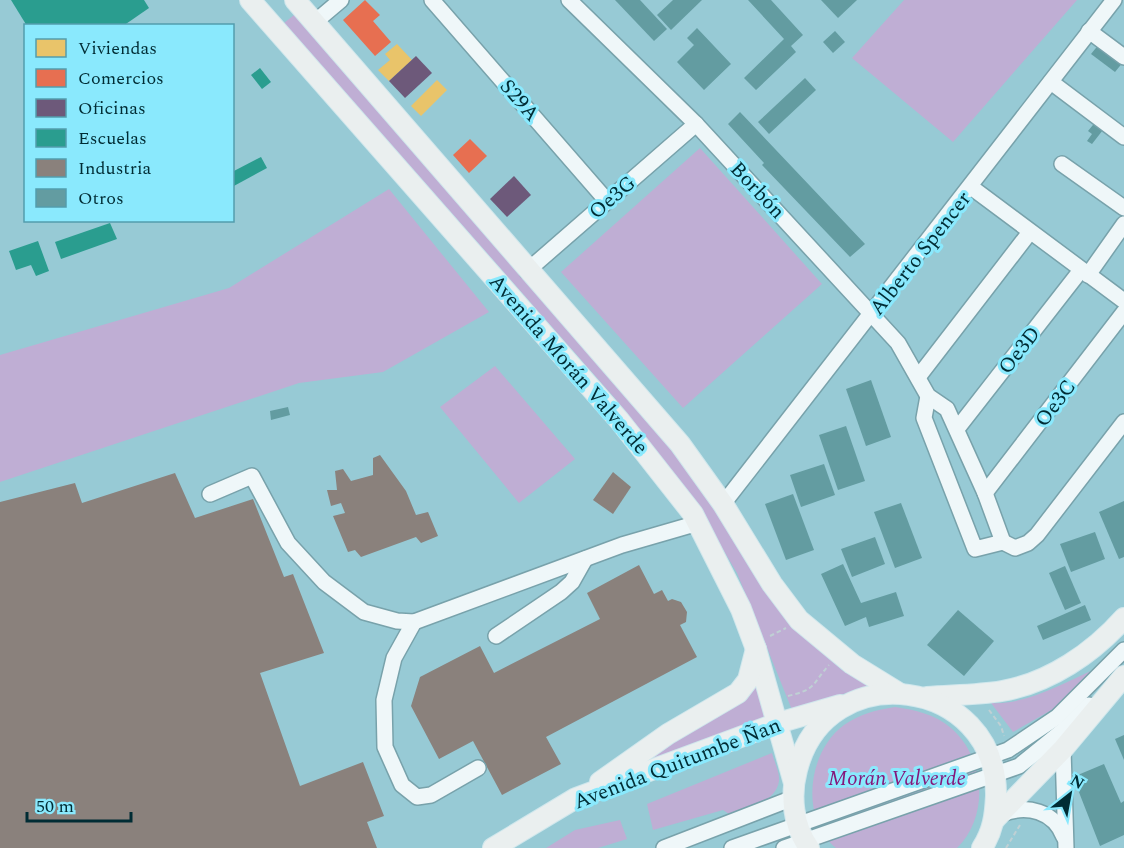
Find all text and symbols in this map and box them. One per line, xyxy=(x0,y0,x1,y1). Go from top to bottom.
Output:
legend xyxy=(24,24,234,222)
text: Viviendas xyxy=(78,35,157,62)
text: Comercios xyxy=(78,65,164,92)
street label: S29A xyxy=(491,72,547,129)
text: Oficinas xyxy=(78,95,146,122)
text: Escuelas xyxy=(78,125,147,152)
street label: Borbón xyxy=(722,154,793,227)
text: Industria xyxy=(78,155,152,182)
street label: Oe3G xyxy=(582,168,643,227)
text: Otros xyxy=(78,185,124,212)
street label: Alberto Spencer xyxy=(862,185,980,323)
street label: Avenida Morán Valverde xyxy=(481,267,656,462)
street label: Oe3D xyxy=(991,320,1049,382)
street label: Oe3C xyxy=(1027,373,1084,434)
street label: Avenida Quitumbe Ñan xyxy=(569,710,786,818)
park label: Morán Valverde xyxy=(828,763,966,795)
north arrow xyxy=(1040,764,1100,824)
text: N xyxy=(1065,768,1089,796)
scale bar xyxy=(27,785,130,823)
text: 50 m xyxy=(36,793,74,820)

